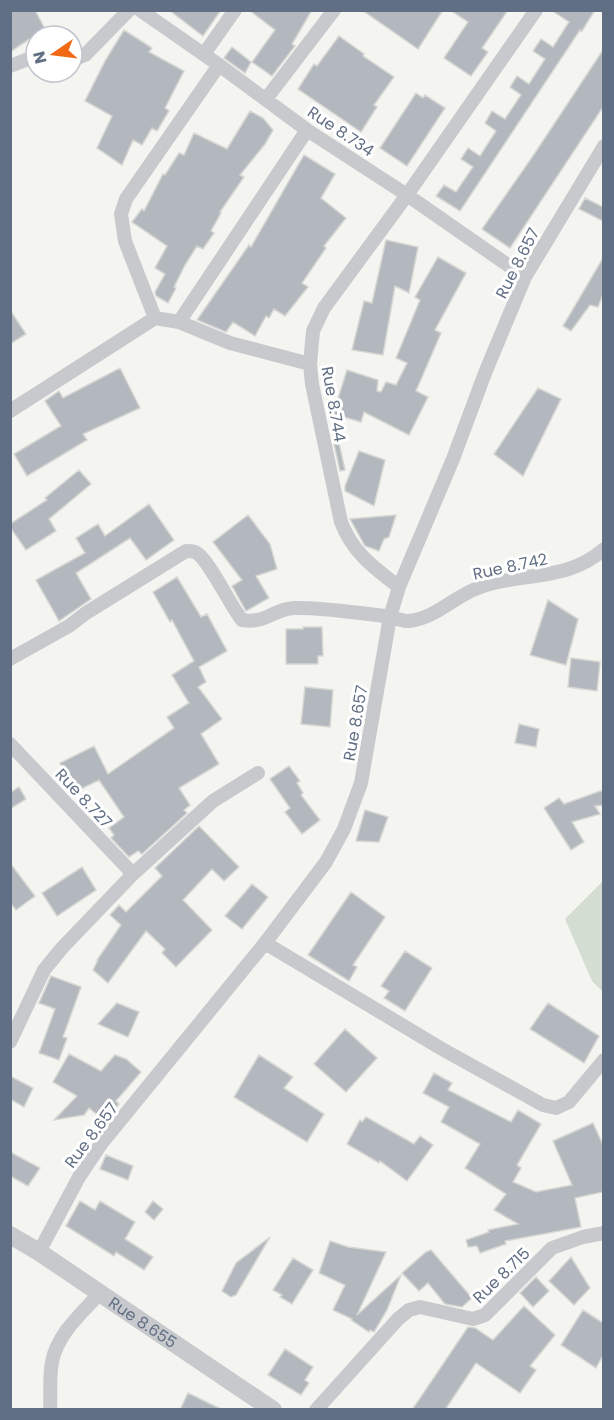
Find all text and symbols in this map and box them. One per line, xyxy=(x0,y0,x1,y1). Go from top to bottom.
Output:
north arrow xyxy=(24,24,84,84)
text: N xyxy=(27,49,53,66)
street label: Rue 8.734 xyxy=(303,101,379,162)
street label: Rue 8.657 xyxy=(490,224,545,303)
street label: Rue 8.744 xyxy=(316,364,351,444)
street label: Rue 8.742 xyxy=(471,547,549,586)
street label: Rue 8.657 xyxy=(338,683,374,763)
street label: Rue 8.727 xyxy=(50,763,118,834)
street label: Rue 8.657 xyxy=(59,1098,124,1173)
street label: Rue 8.715 xyxy=(468,1242,535,1308)
street label: Rue 8.655 xyxy=(104,1291,181,1354)

